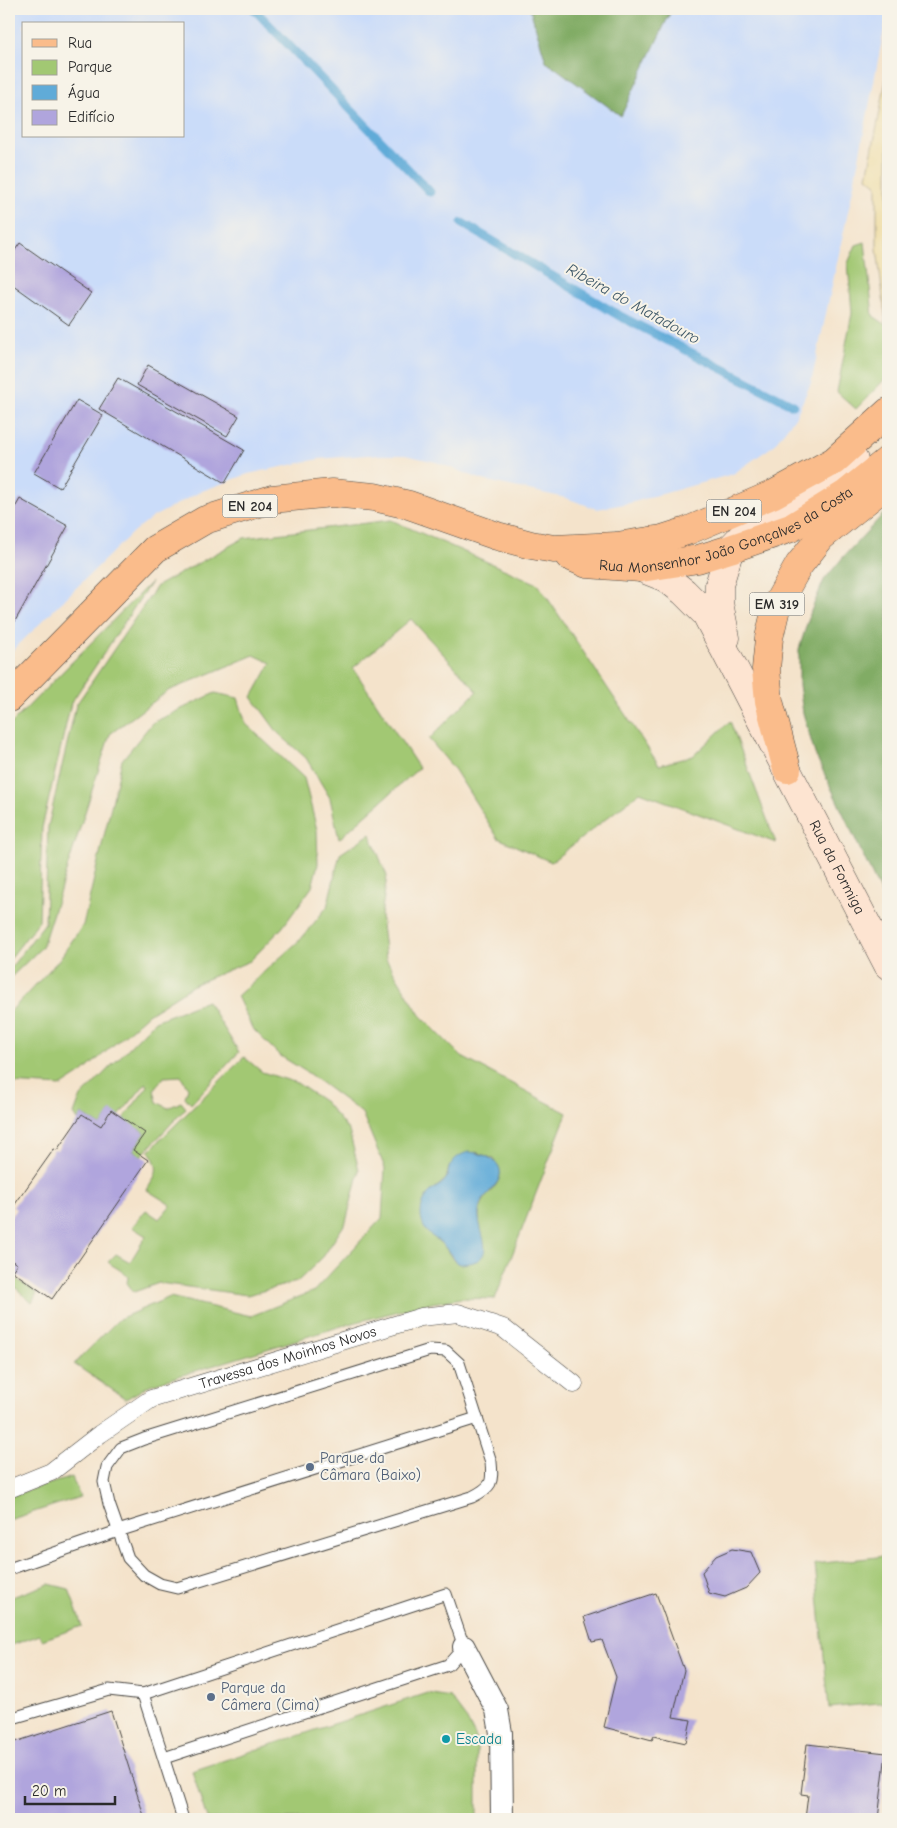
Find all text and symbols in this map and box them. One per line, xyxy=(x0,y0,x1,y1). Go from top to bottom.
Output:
legend xyxy=(22,22,185,138)
text: Rua xyxy=(68,34,92,52)
text: Parque xyxy=(68,58,113,76)
text: Água xyxy=(68,83,100,102)
text: Edifício xyxy=(68,108,115,126)
water label: Ribeira do Matadouro xyxy=(563,260,703,348)
street label: Rua Monsenhor João Gonçalves da Costa xyxy=(598,483,856,577)
road number: EN 204 xyxy=(222,494,278,518)
road number: EN 204 xyxy=(706,500,762,522)
road number: EM 319 xyxy=(750,592,804,616)
street label: Rua da Formiga xyxy=(805,817,869,917)
street label: Travessa dos Moinhos Novos xyxy=(197,1322,378,1393)
place label: Parque da Câmara (Baixo) xyxy=(320,1449,421,1484)
marker: Parque da Câmara (Baixo) xyxy=(304,1461,316,1473)
place label: Parque da Câmera (Cima) xyxy=(221,1679,319,1714)
marker: Parque da Câmera (Cima) xyxy=(205,1691,217,1703)
place label: Escada xyxy=(456,1730,502,1748)
marker: Escada xyxy=(440,1733,452,1745)
scale bar xyxy=(25,1773,115,1805)
text: 20 m xyxy=(32,1782,66,1800)

